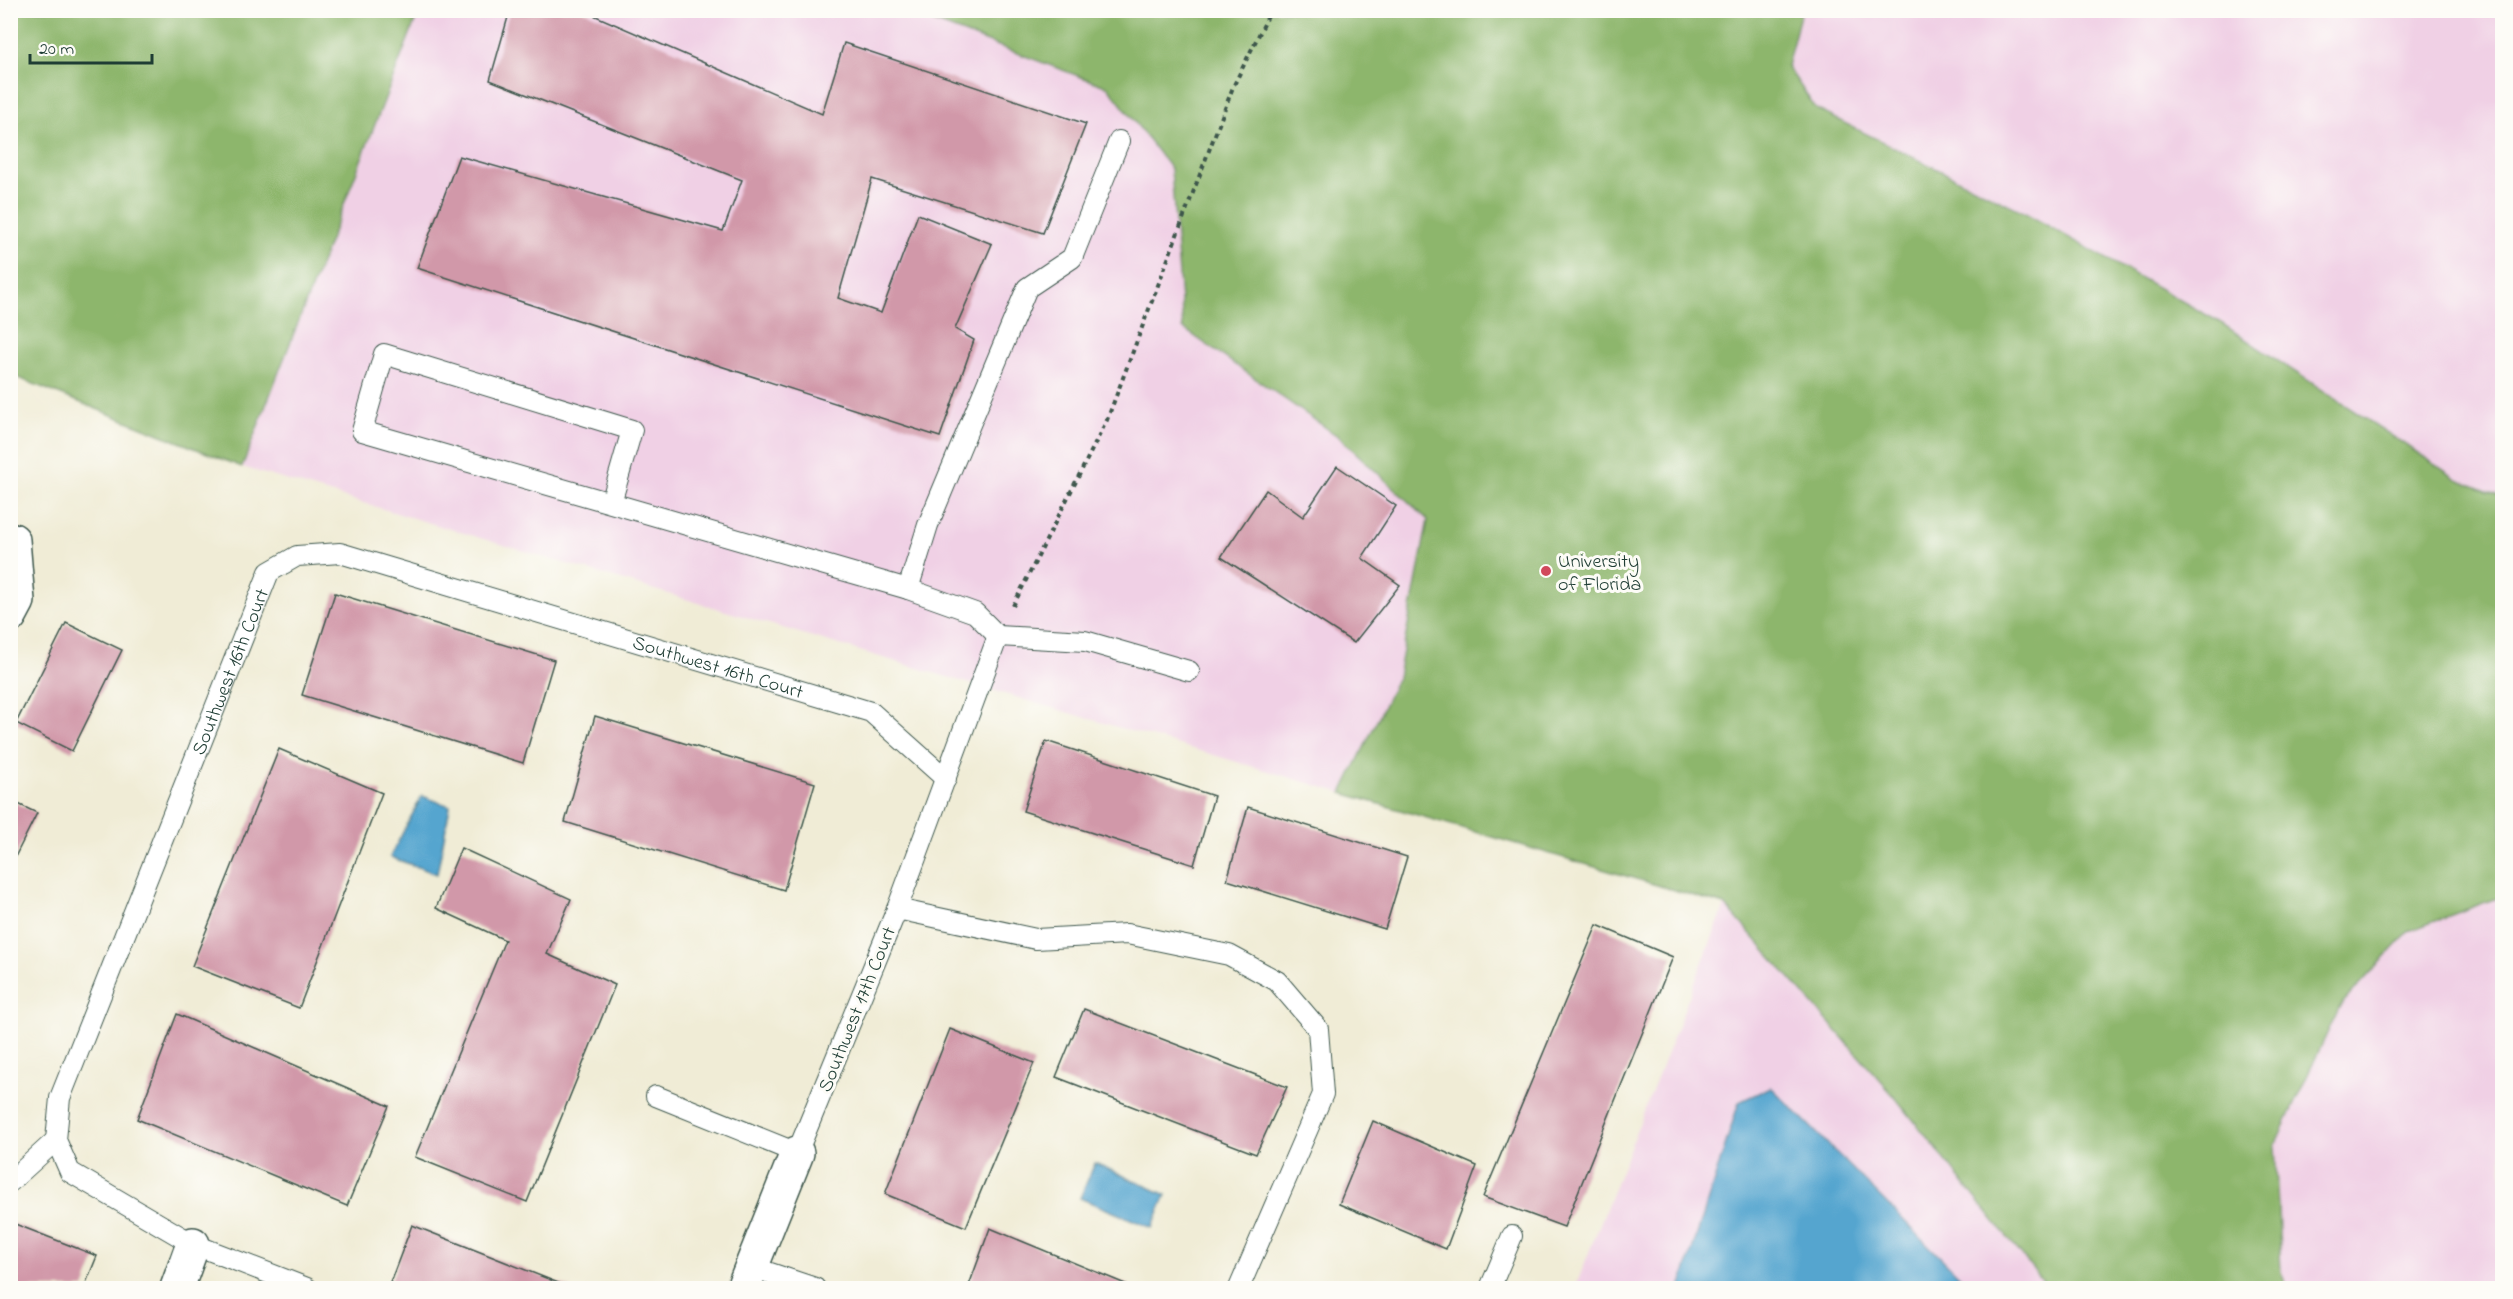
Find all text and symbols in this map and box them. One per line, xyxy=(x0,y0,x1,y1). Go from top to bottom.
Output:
scale bar xyxy=(30,27,152,65)
text: 20 m xyxy=(39,37,74,63)
place label: University of Florida xyxy=(1558,548,1641,600)
marker: University of Florida xyxy=(1539,564,1553,578)
street label: Southwest 16th Court xyxy=(186,584,278,760)
street label: Southwest 16th Court xyxy=(629,629,807,708)
street label: Southwest 17th Court xyxy=(812,923,905,1097)

